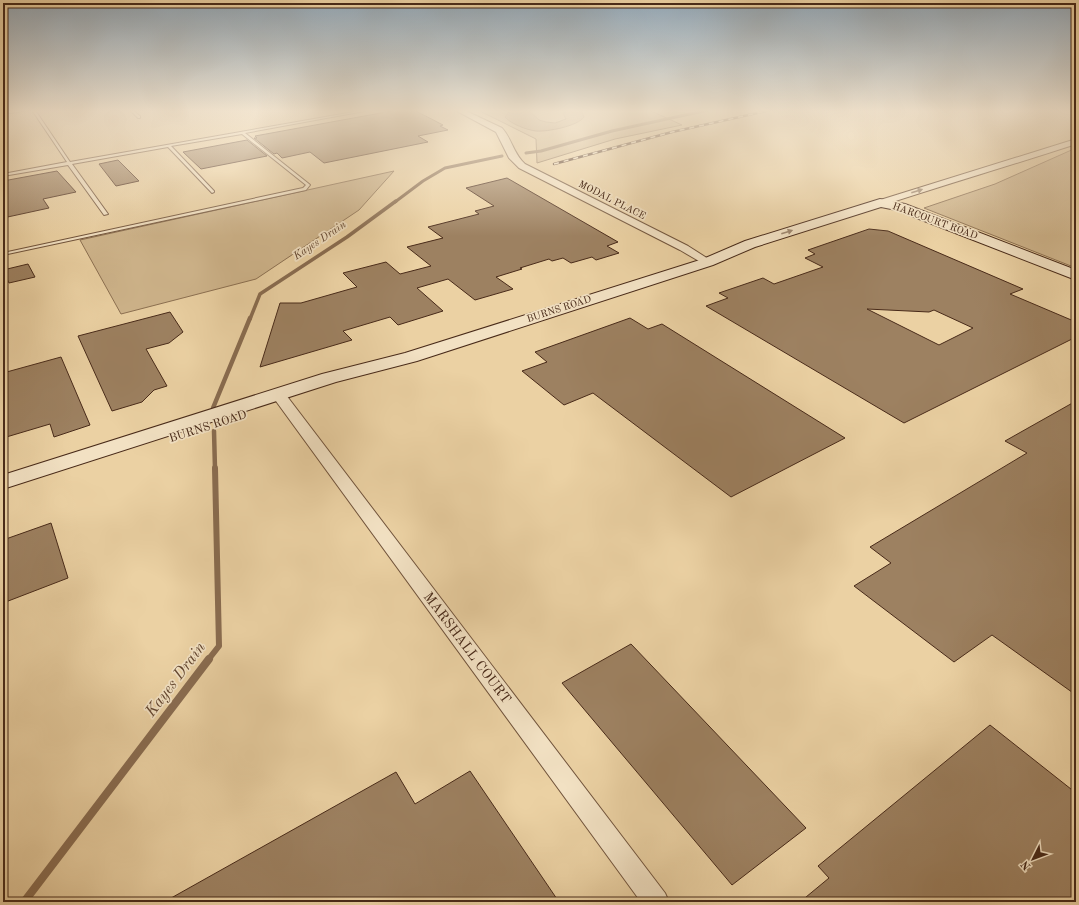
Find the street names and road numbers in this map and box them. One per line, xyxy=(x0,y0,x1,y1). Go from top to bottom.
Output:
street label: MODAL PLACE xyxy=(577,179,647,221)
street label: HARCOURT ROAD xyxy=(891,201,979,241)
street label: BURNS ROAD xyxy=(525,294,593,324)
street label: BURNS ROAD xyxy=(168,409,248,445)
street label: MARSHALL COURT xyxy=(421,590,513,706)

